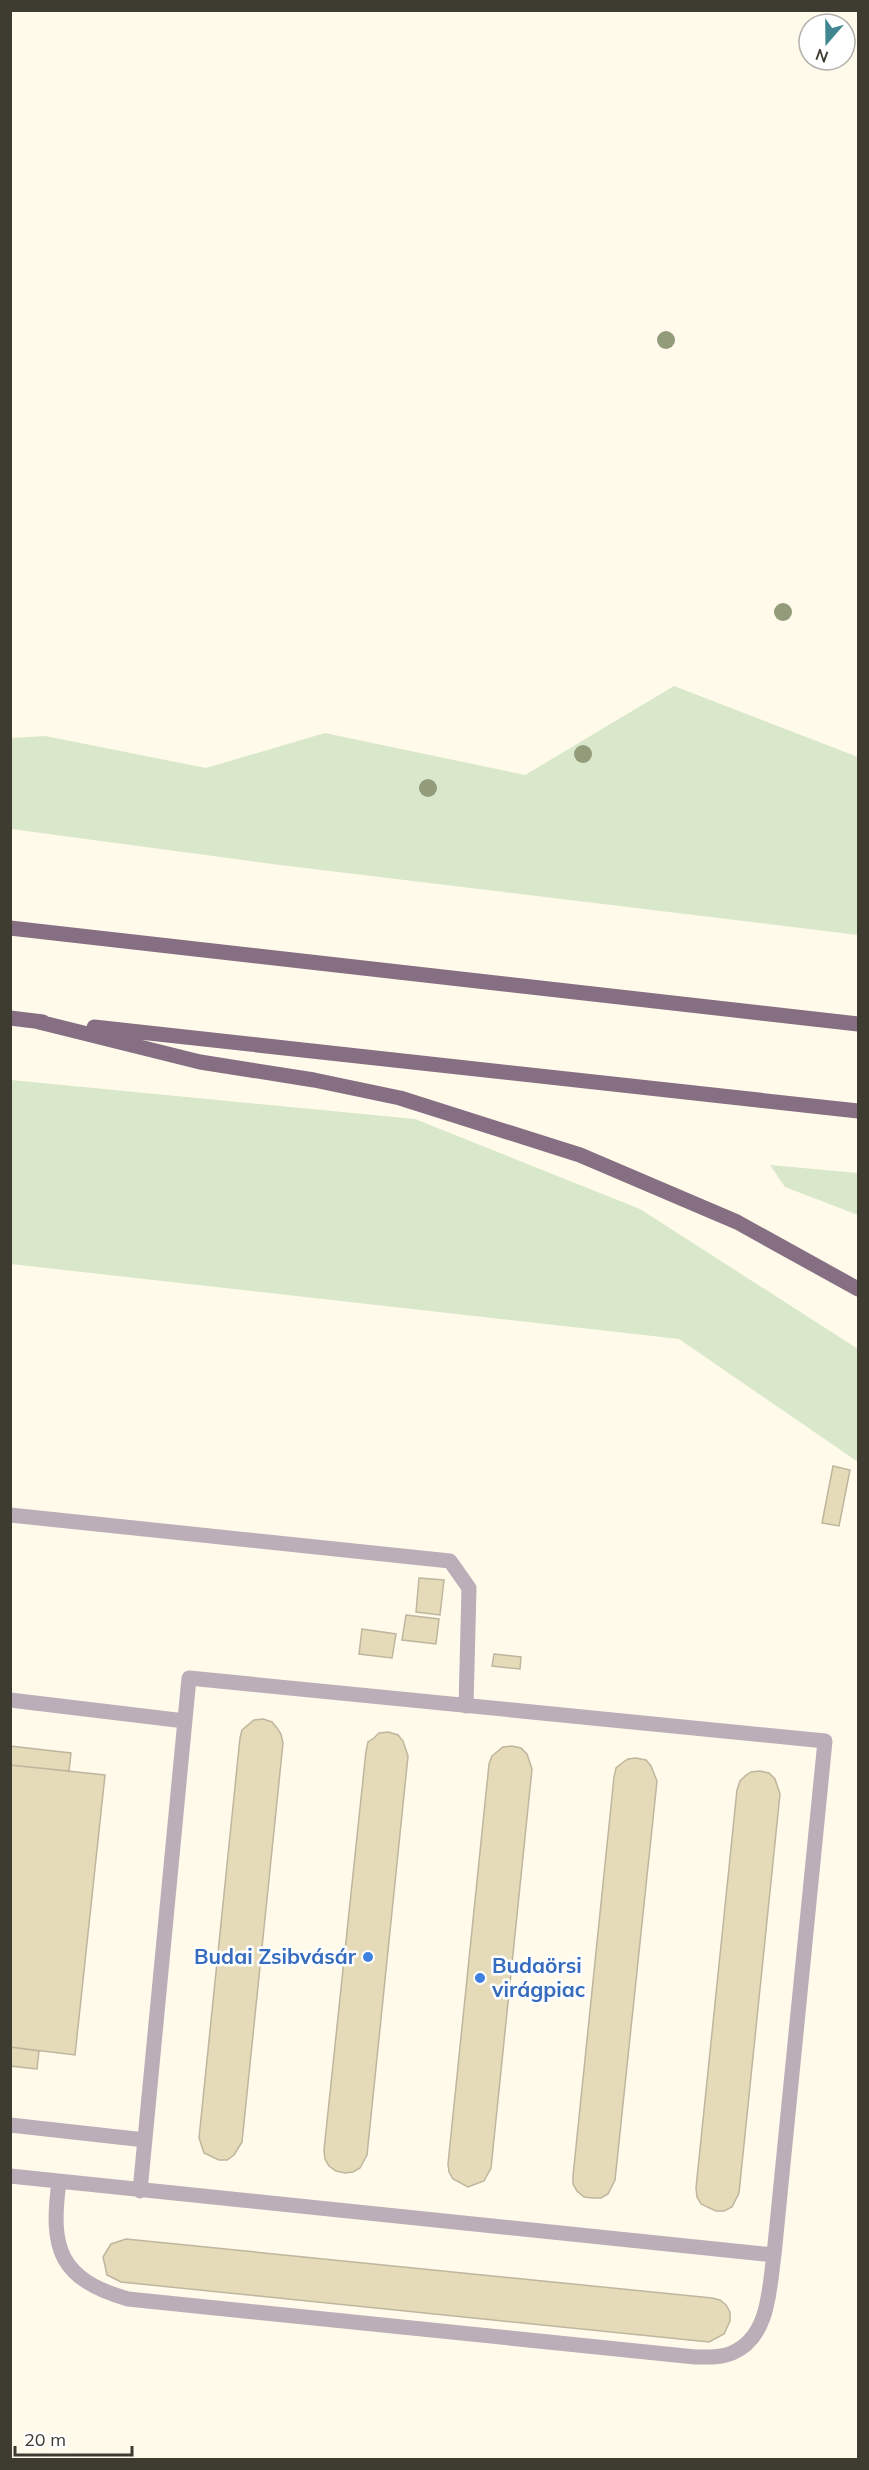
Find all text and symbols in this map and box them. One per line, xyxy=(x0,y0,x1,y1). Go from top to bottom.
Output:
north arrow xyxy=(797,12,857,72)
text: N xyxy=(813,45,831,68)
place label: Budai Zsibvásár xyxy=(194,1943,357,1969)
marker: Budai Zsibvásár xyxy=(361,1950,375,1964)
place label: Budaörsi virágpiac xyxy=(491,1952,585,2002)
marker: Budaörsi virágpiac xyxy=(473,1971,487,1985)
scale bar xyxy=(15,2419,132,2457)
text: 20 m xyxy=(24,2428,66,2451)

